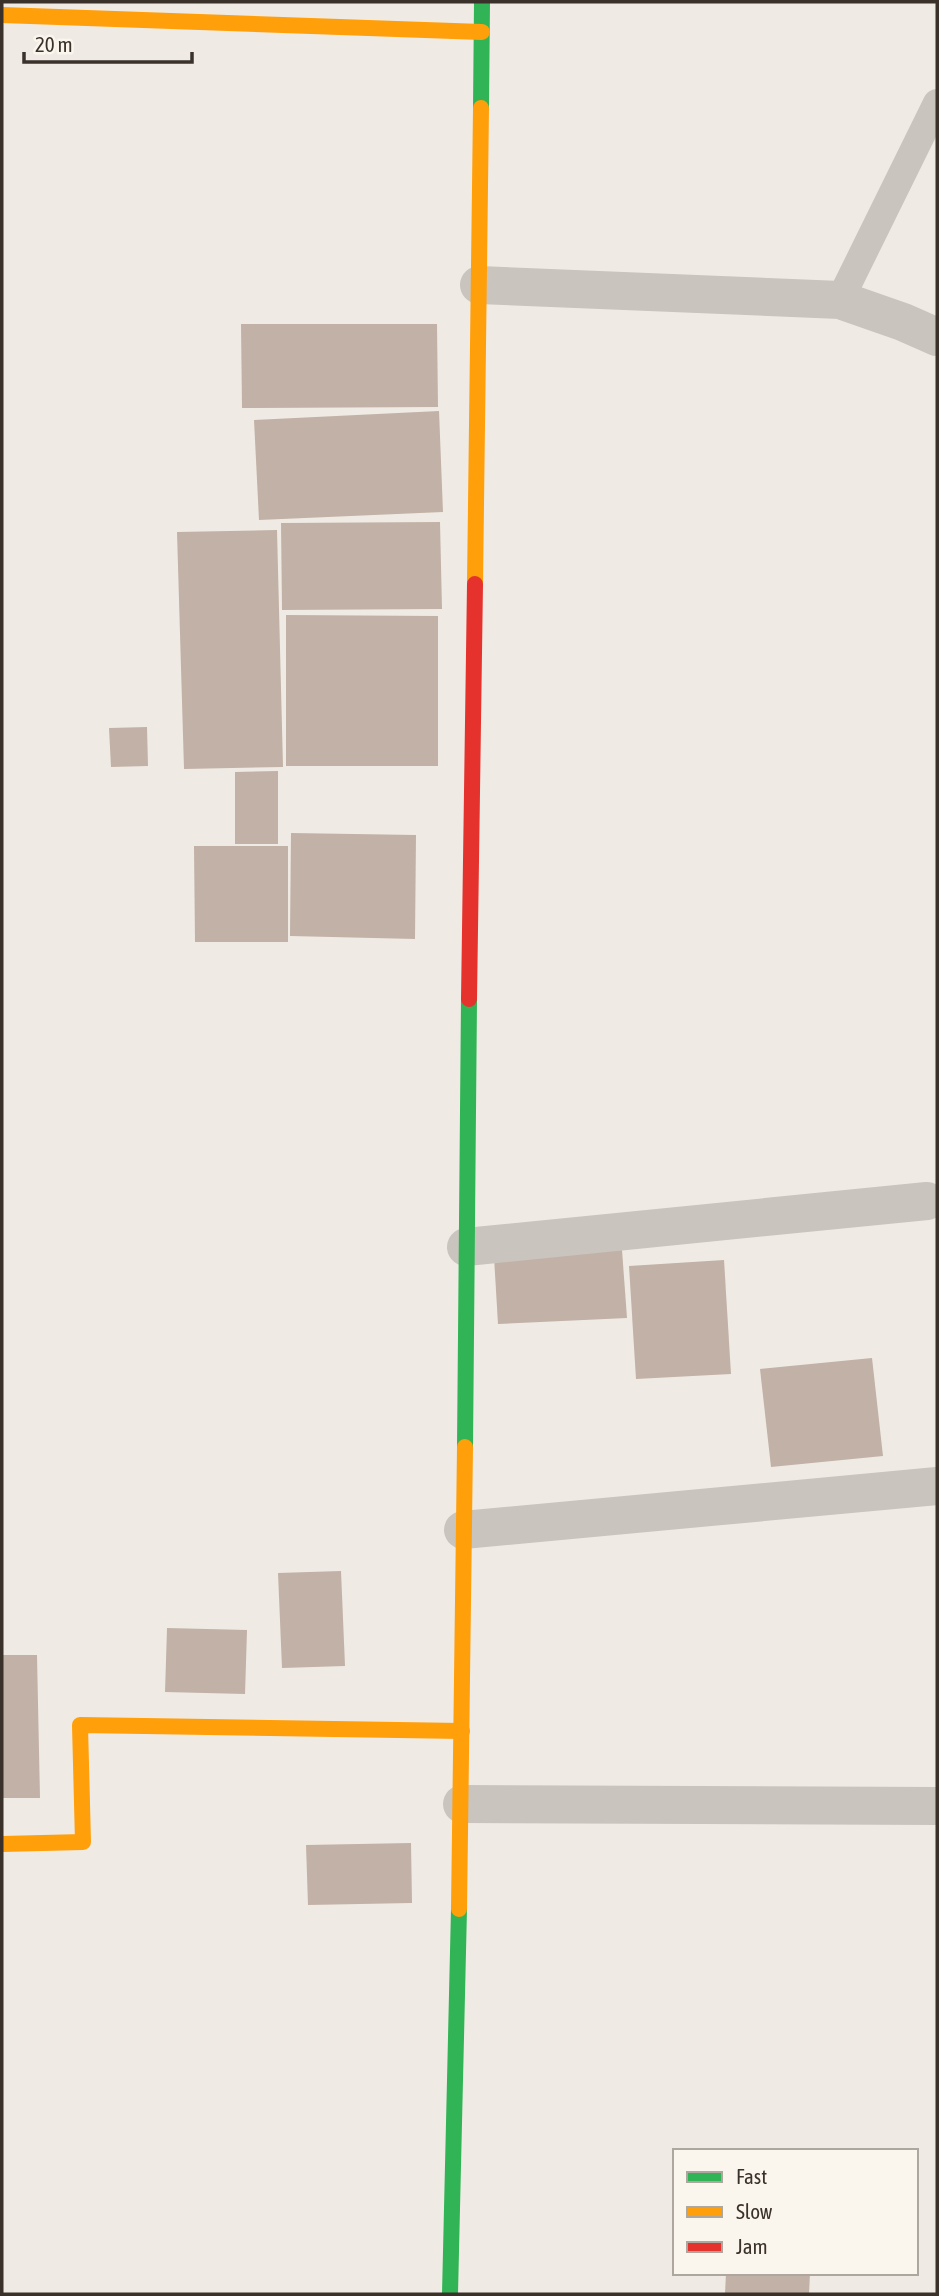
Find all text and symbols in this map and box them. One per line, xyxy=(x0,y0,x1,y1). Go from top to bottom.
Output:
scale bar xyxy=(24,21,192,65)
text: 20 m xyxy=(35,32,73,56)
legend xyxy=(673,2149,918,2275)
text: Fast xyxy=(736,2164,767,2188)
text: Slow xyxy=(736,2199,773,2223)
text: Jam xyxy=(736,2234,768,2258)

